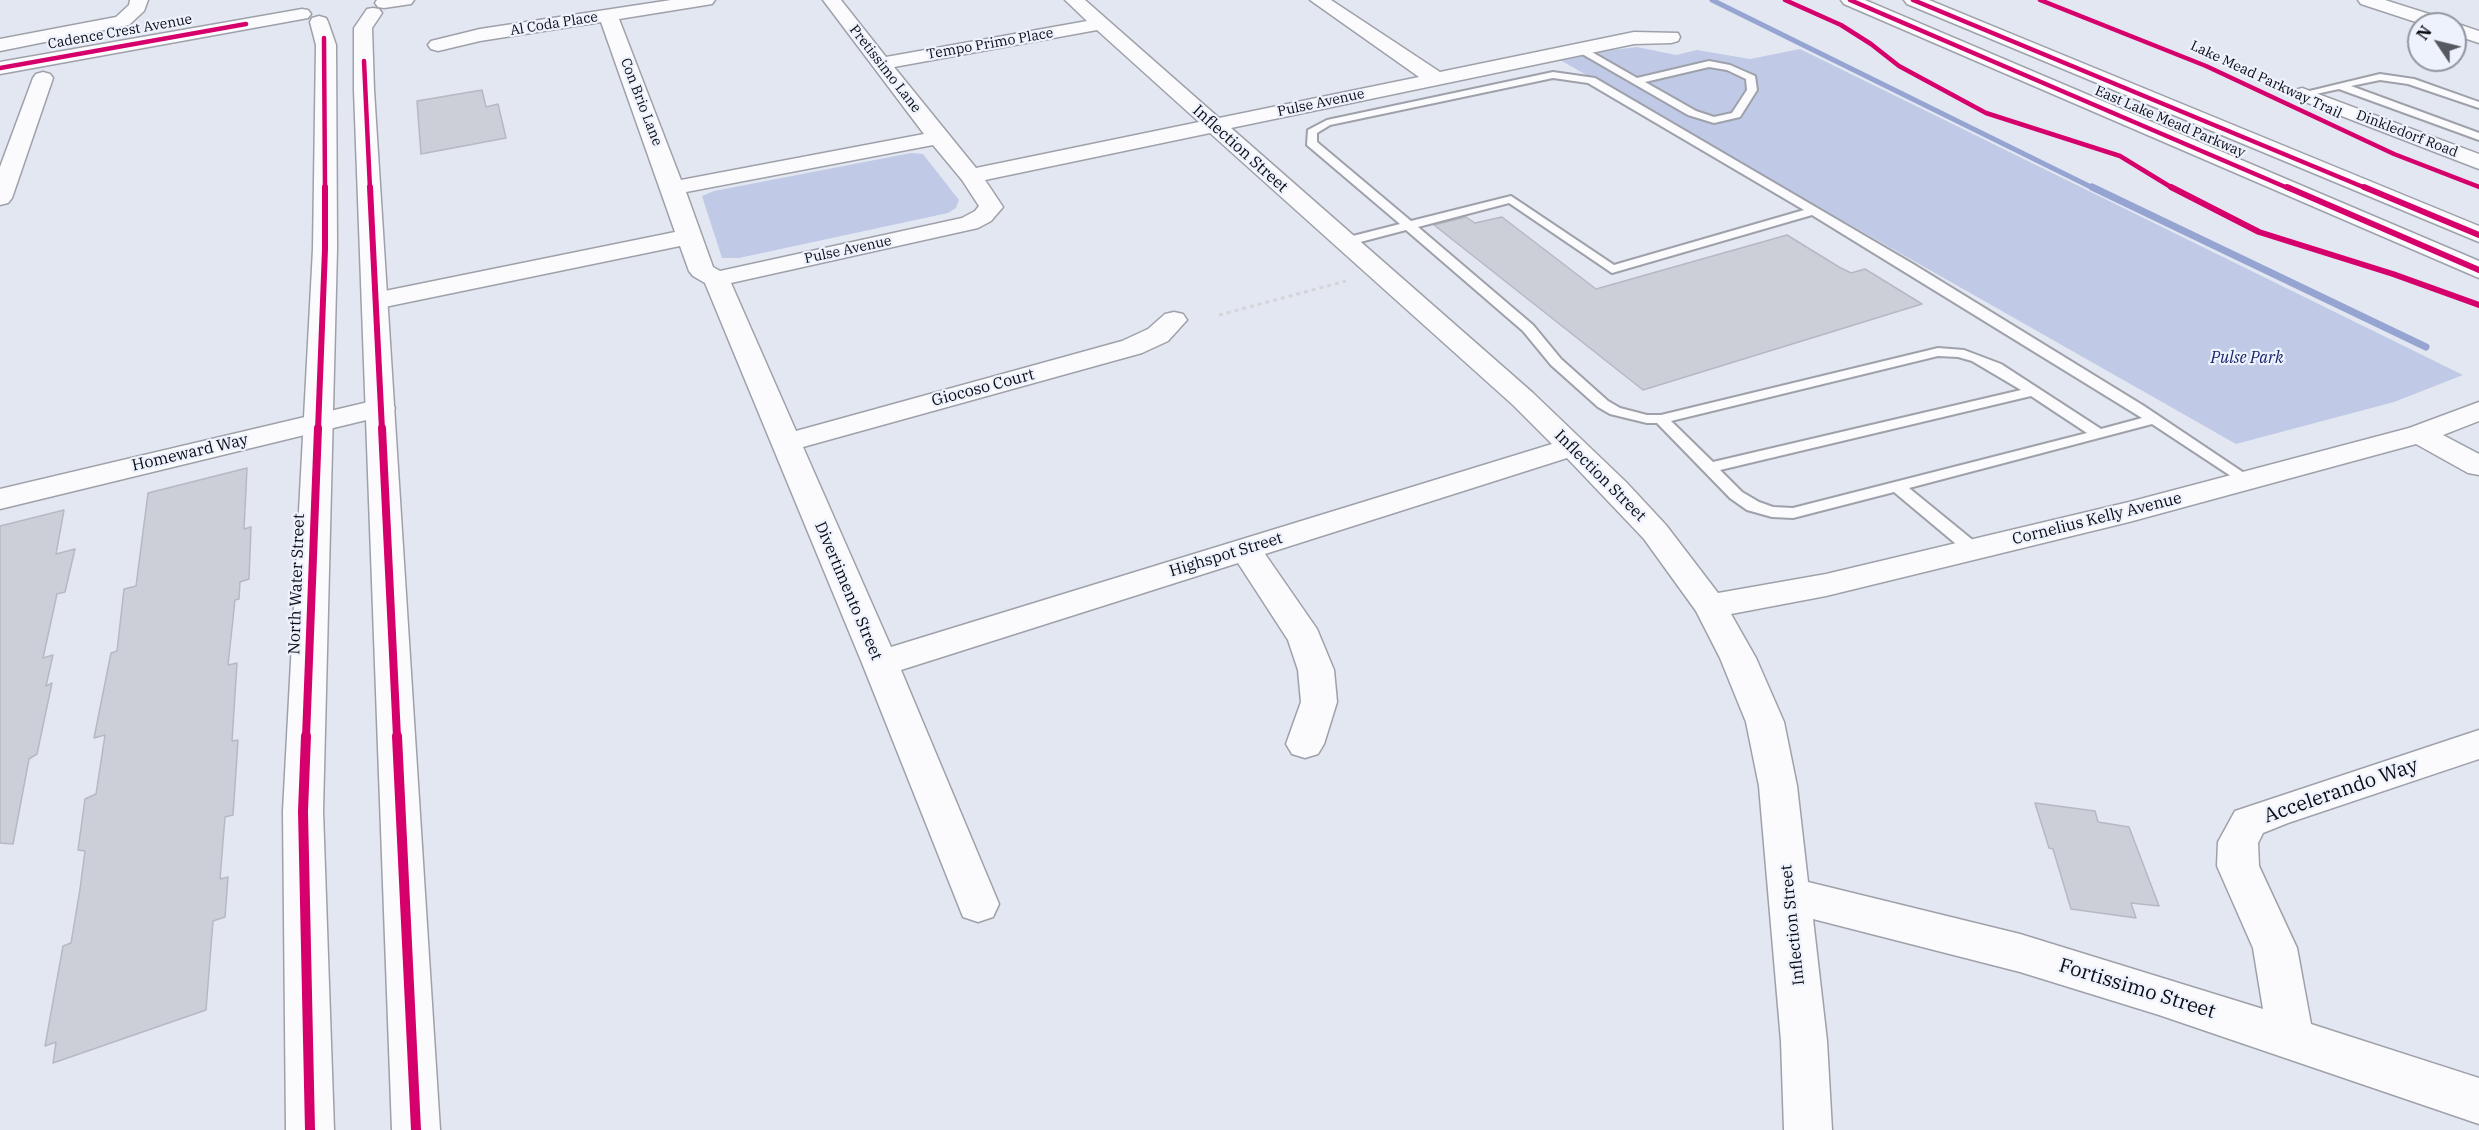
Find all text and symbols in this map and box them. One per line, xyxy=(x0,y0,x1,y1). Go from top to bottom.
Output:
street label: Al Coda Place xyxy=(509,9,599,39)
street label: Cadence Crest Avenue xyxy=(47,11,193,53)
north arrow xyxy=(2407,12,2467,72)
street label: Pretissimo Lane xyxy=(846,22,924,116)
text: N xyxy=(2412,22,2436,44)
street label: Tempo Primo Place xyxy=(925,25,1055,63)
street label: Lake Mead Parkway Trail xyxy=(2188,38,2344,122)
street label: Con Brio Lane xyxy=(617,56,665,148)
street label: East Lake Mead Parkway xyxy=(2092,83,2248,161)
street label: Pulse Avenue xyxy=(1276,86,1366,120)
street label: Inflection Street xyxy=(1189,101,1291,197)
street label: Dinkledorf Road xyxy=(2354,107,2460,161)
street label: Pulse Avenue xyxy=(803,233,893,267)
park label: Pulse Park xyxy=(2211,348,2283,368)
street label: Giocoso Court xyxy=(930,365,1036,411)
street label: Inflection Street xyxy=(1550,426,1650,526)
street label: Homeward Way xyxy=(130,430,250,476)
street label: Cornelius Kelly Avenue xyxy=(2010,489,2184,549)
street label: North Water Street xyxy=(285,513,309,655)
street label: Divertimento Street xyxy=(810,519,886,663)
street label: Highspot Street xyxy=(1167,529,1285,581)
street label: Accelerando Way xyxy=(2261,753,2421,829)
street label: Inflection Street xyxy=(1777,864,1809,986)
street label: Fortissimo Street xyxy=(2056,954,2218,1024)

